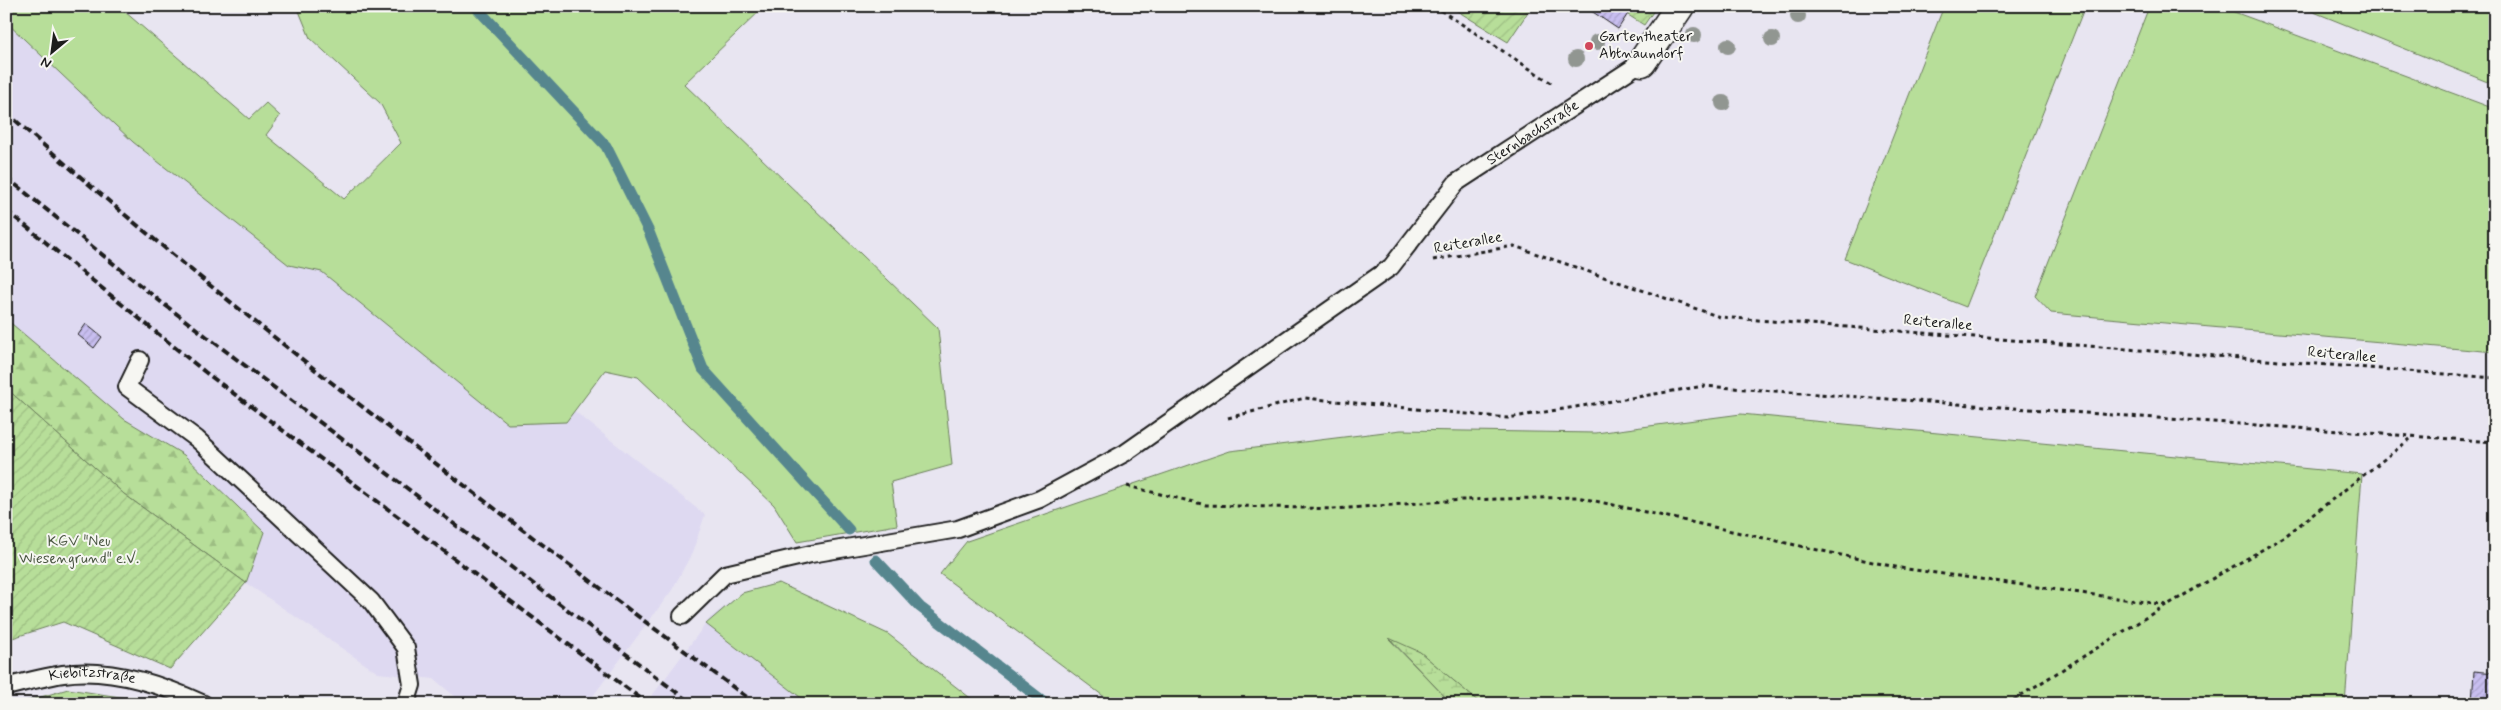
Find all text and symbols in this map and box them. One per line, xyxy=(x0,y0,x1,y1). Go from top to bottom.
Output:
place label: Gartentheater Abtnaundorf xyxy=(1599,27,1693,64)
north arrow xyxy=(28,28,78,78)
marker: Gartentheater Abtnaundorf xyxy=(1583,40,1595,52)
text: N xyxy=(38,52,55,73)
street label: Sternbachstraße xyxy=(1483,96,1583,170)
street label: Reiterallee xyxy=(1432,227,1504,259)
street label: Reiterallee xyxy=(1903,310,1973,336)
street label: Reiterallee xyxy=(2307,342,2377,368)
park label: KGV "Neu Wiesengrund" e.V. xyxy=(19,532,139,569)
street label: Kiebitzstraße xyxy=(47,662,138,689)

